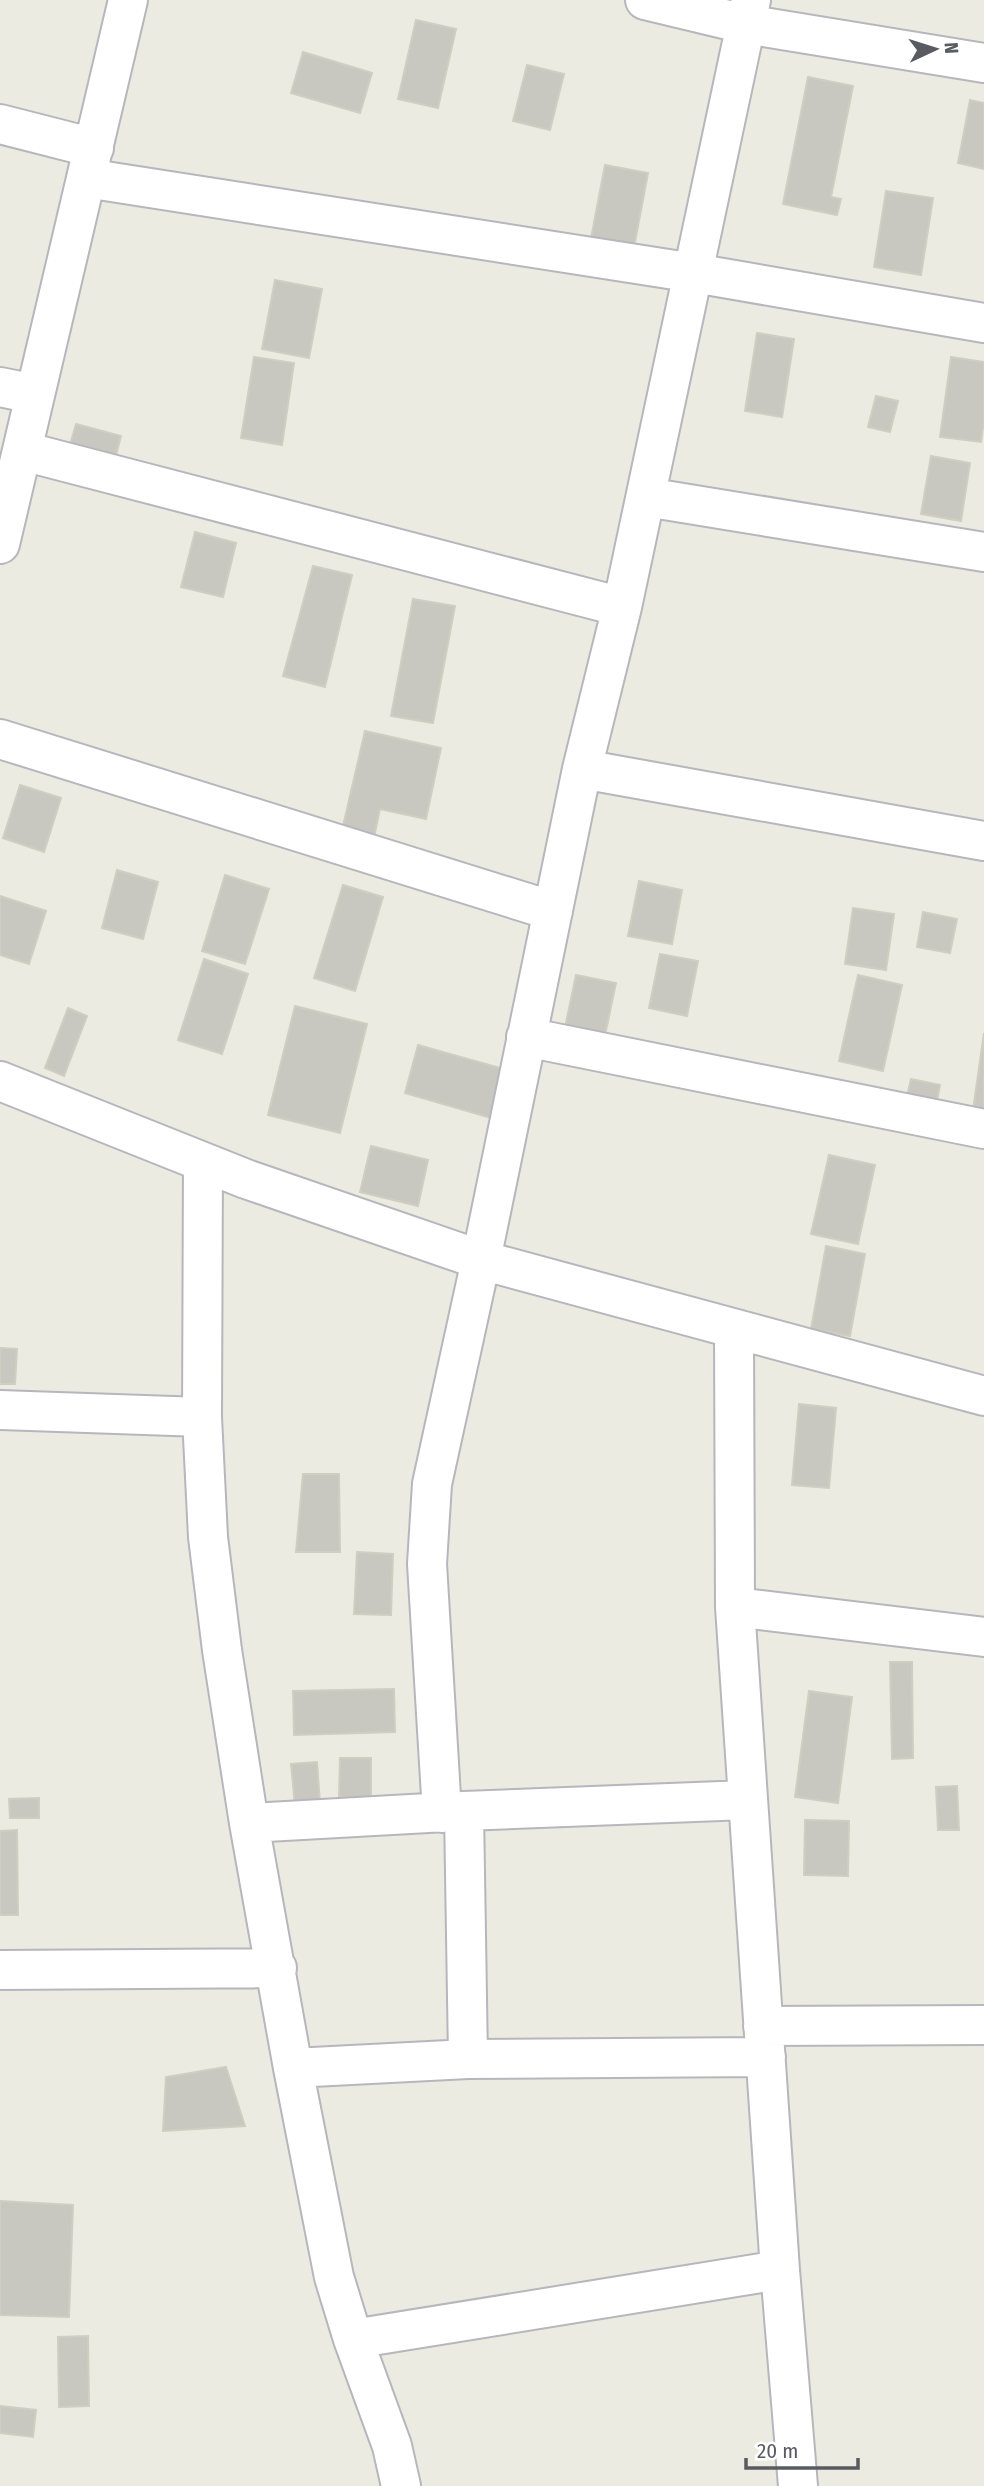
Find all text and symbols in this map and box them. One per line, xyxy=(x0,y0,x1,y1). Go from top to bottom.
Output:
north arrow xyxy=(900,14,970,84)
text: N xyxy=(940,41,963,54)
scale bar xyxy=(746,2426,858,2470)
text: 20 m xyxy=(757,2438,798,2464)

